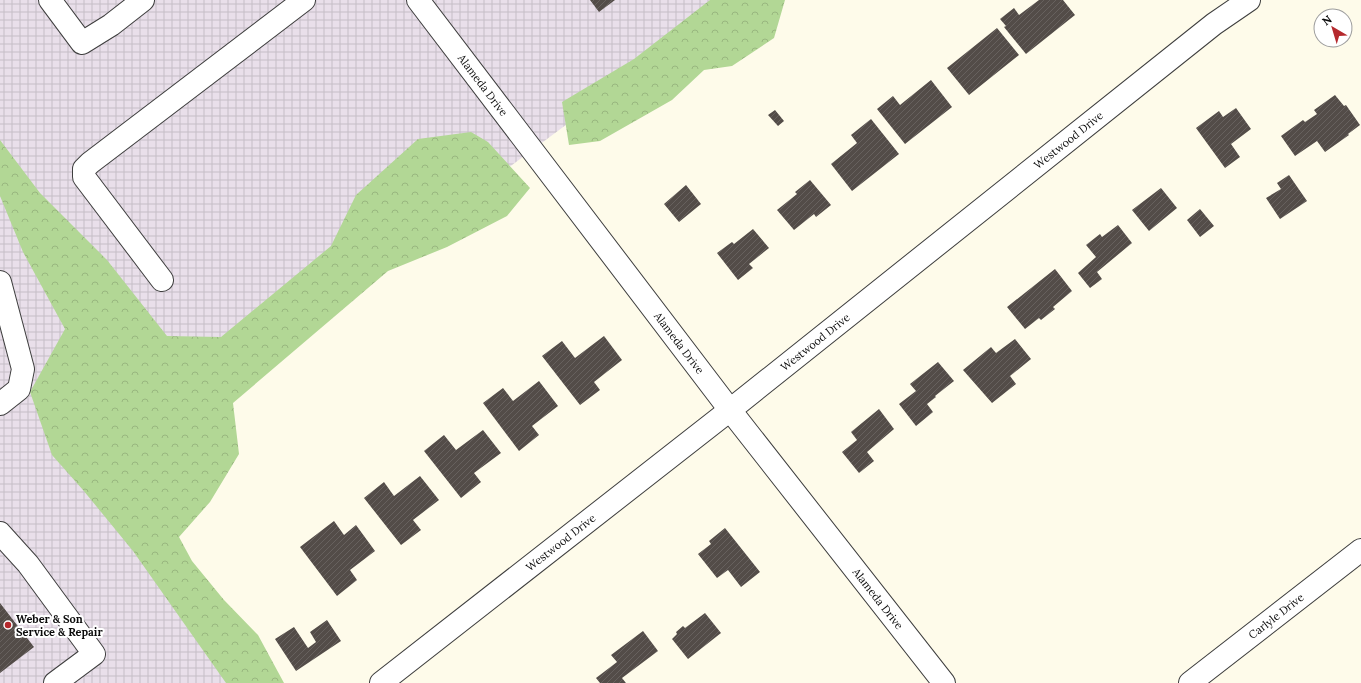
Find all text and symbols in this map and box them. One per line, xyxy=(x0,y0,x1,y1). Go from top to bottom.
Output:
north arrow xyxy=(1313,8,1353,48)
text: N xyxy=(1319,12,1335,28)
street label: Alameda Drive xyxy=(454,51,511,119)
street label: Westwood Drive xyxy=(1031,108,1106,172)
street label: Alameda Drive xyxy=(650,308,707,377)
street label: Westwood Drive xyxy=(778,310,853,374)
street label: Westwood Drive xyxy=(523,511,598,574)
street label: Alameda Drive xyxy=(849,564,906,632)
street label: Carlyle Drive xyxy=(1246,590,1307,642)
place label: Weber & Son Service & Repair xyxy=(16,612,103,639)
marker: Weber & Son Service & Repair xyxy=(3,620,13,630)

